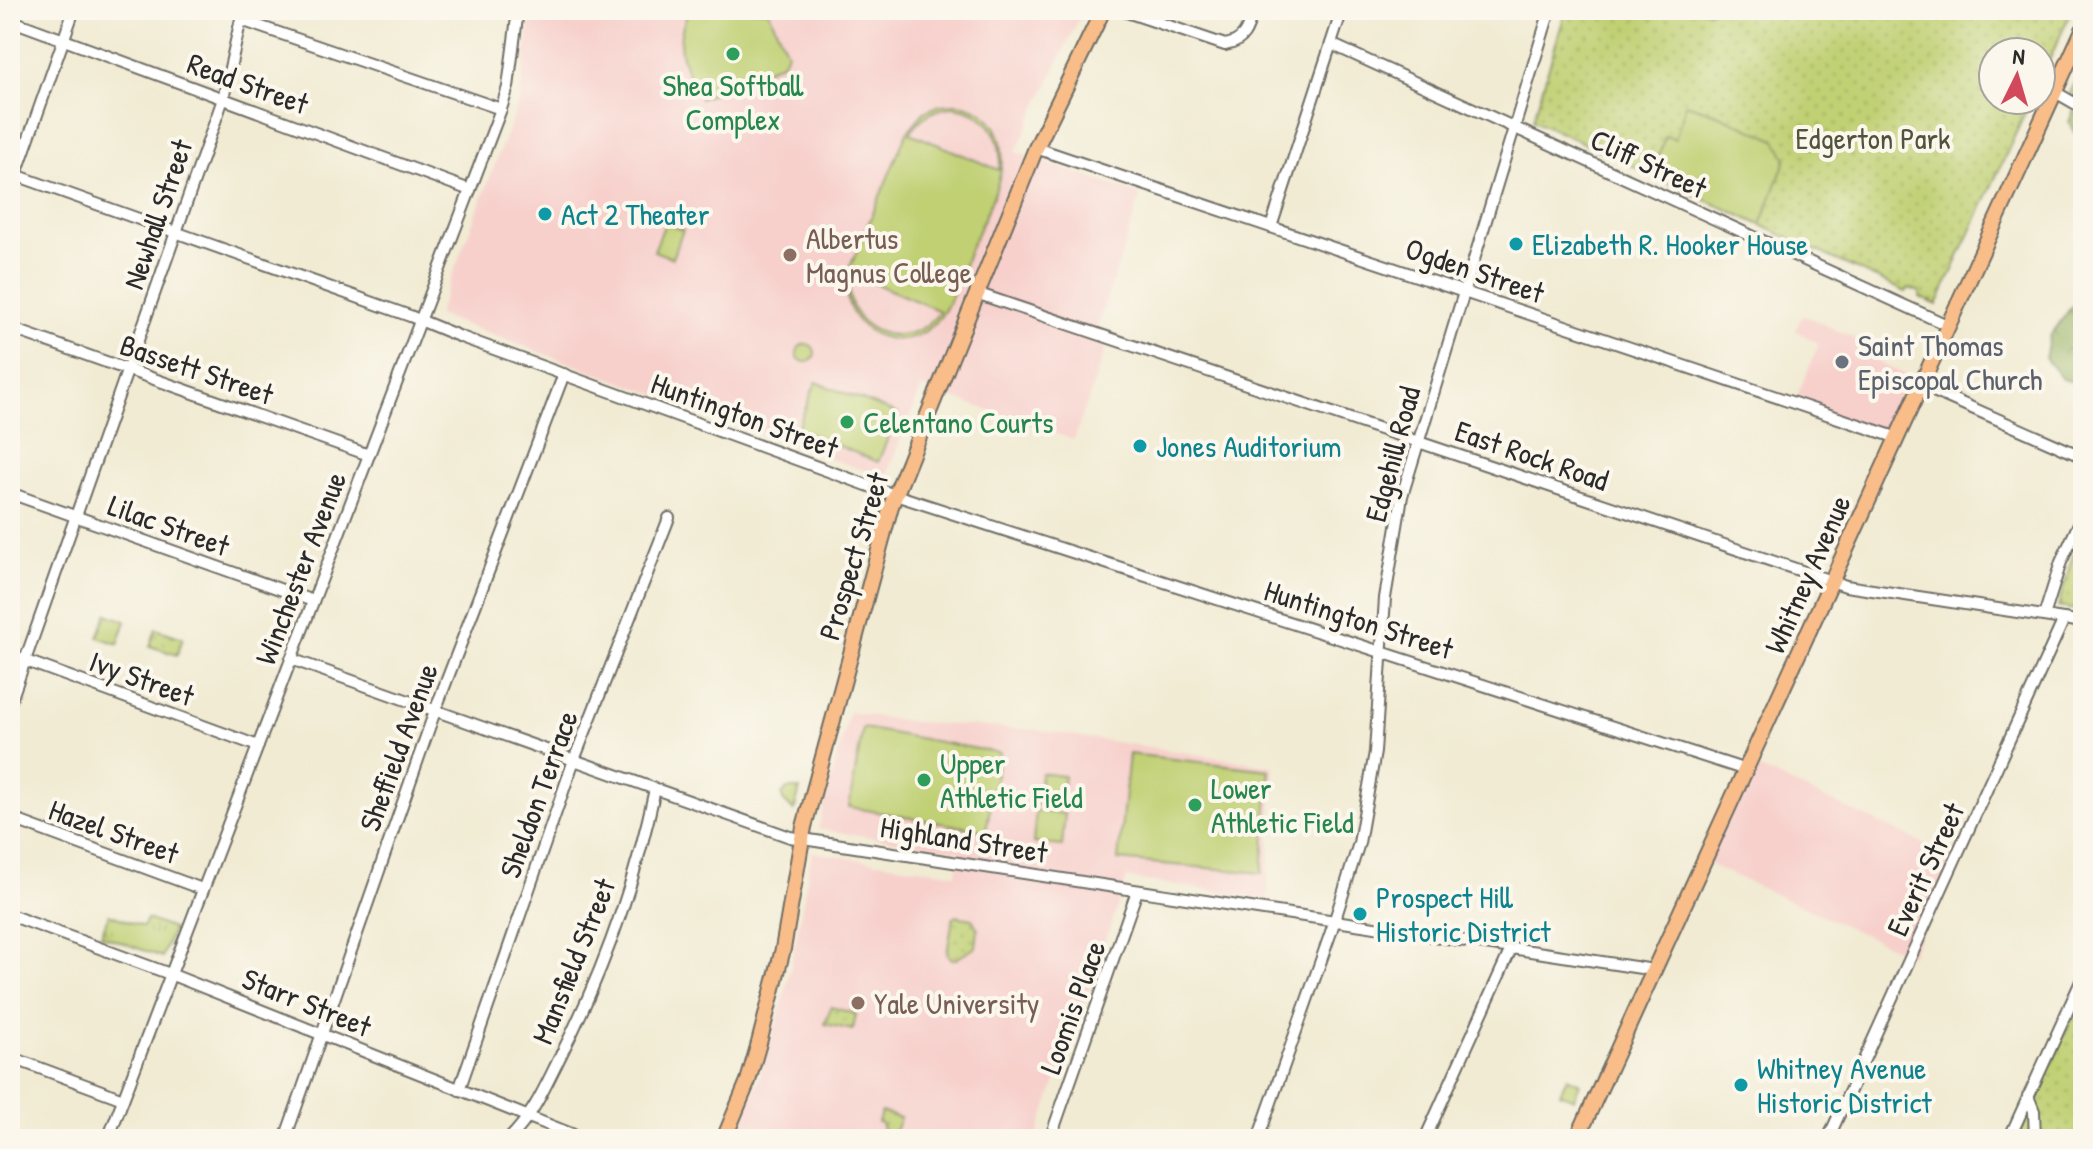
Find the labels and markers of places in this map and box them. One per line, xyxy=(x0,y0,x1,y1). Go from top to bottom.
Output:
marker: Shea Softball Complex xyxy=(724,45,742,63)
place label: Shea Softball Complex xyxy=(663,65,805,139)
place label: Act 2 Theater xyxy=(561,194,710,234)
marker: Act 2 Theater xyxy=(536,205,554,223)
place label: Albertus Magnus College xyxy=(806,218,972,292)
place label: Elizabeth R. Hooker House xyxy=(1532,224,1808,264)
marker: Elizabeth R. Hooker House xyxy=(1507,235,1525,253)
marker: Albertus Magnus College xyxy=(781,246,799,264)
place label: Saint Thomas Episcopal Church xyxy=(1858,325,2042,399)
marker: Saint Thomas Episcopal Church xyxy=(1833,353,1851,371)
place label: Celentano Courts xyxy=(863,402,1053,442)
marker: Celentano Courts xyxy=(838,413,856,431)
place label: Jones Auditorium xyxy=(1156,426,1341,466)
marker: Jones Auditorium xyxy=(1131,437,1149,455)
place label: Upper Athletic Field xyxy=(940,743,1083,817)
place label: Lower Athletic Field xyxy=(1211,768,1354,842)
marker: Upper Athletic Field xyxy=(915,771,933,789)
marker: Lower Athletic Field xyxy=(1186,796,1204,814)
place label: Prospect Hill Historic District xyxy=(1376,877,1551,951)
marker: Prospect Hill Historic District xyxy=(1351,905,1369,923)
place label: Yale University xyxy=(874,983,1039,1023)
marker: Yale University xyxy=(849,994,867,1012)
place label: Whitney Avenue Historic District xyxy=(1757,1048,1932,1122)
marker: Whitney Avenue Historic District xyxy=(1732,1076,1750,1094)

